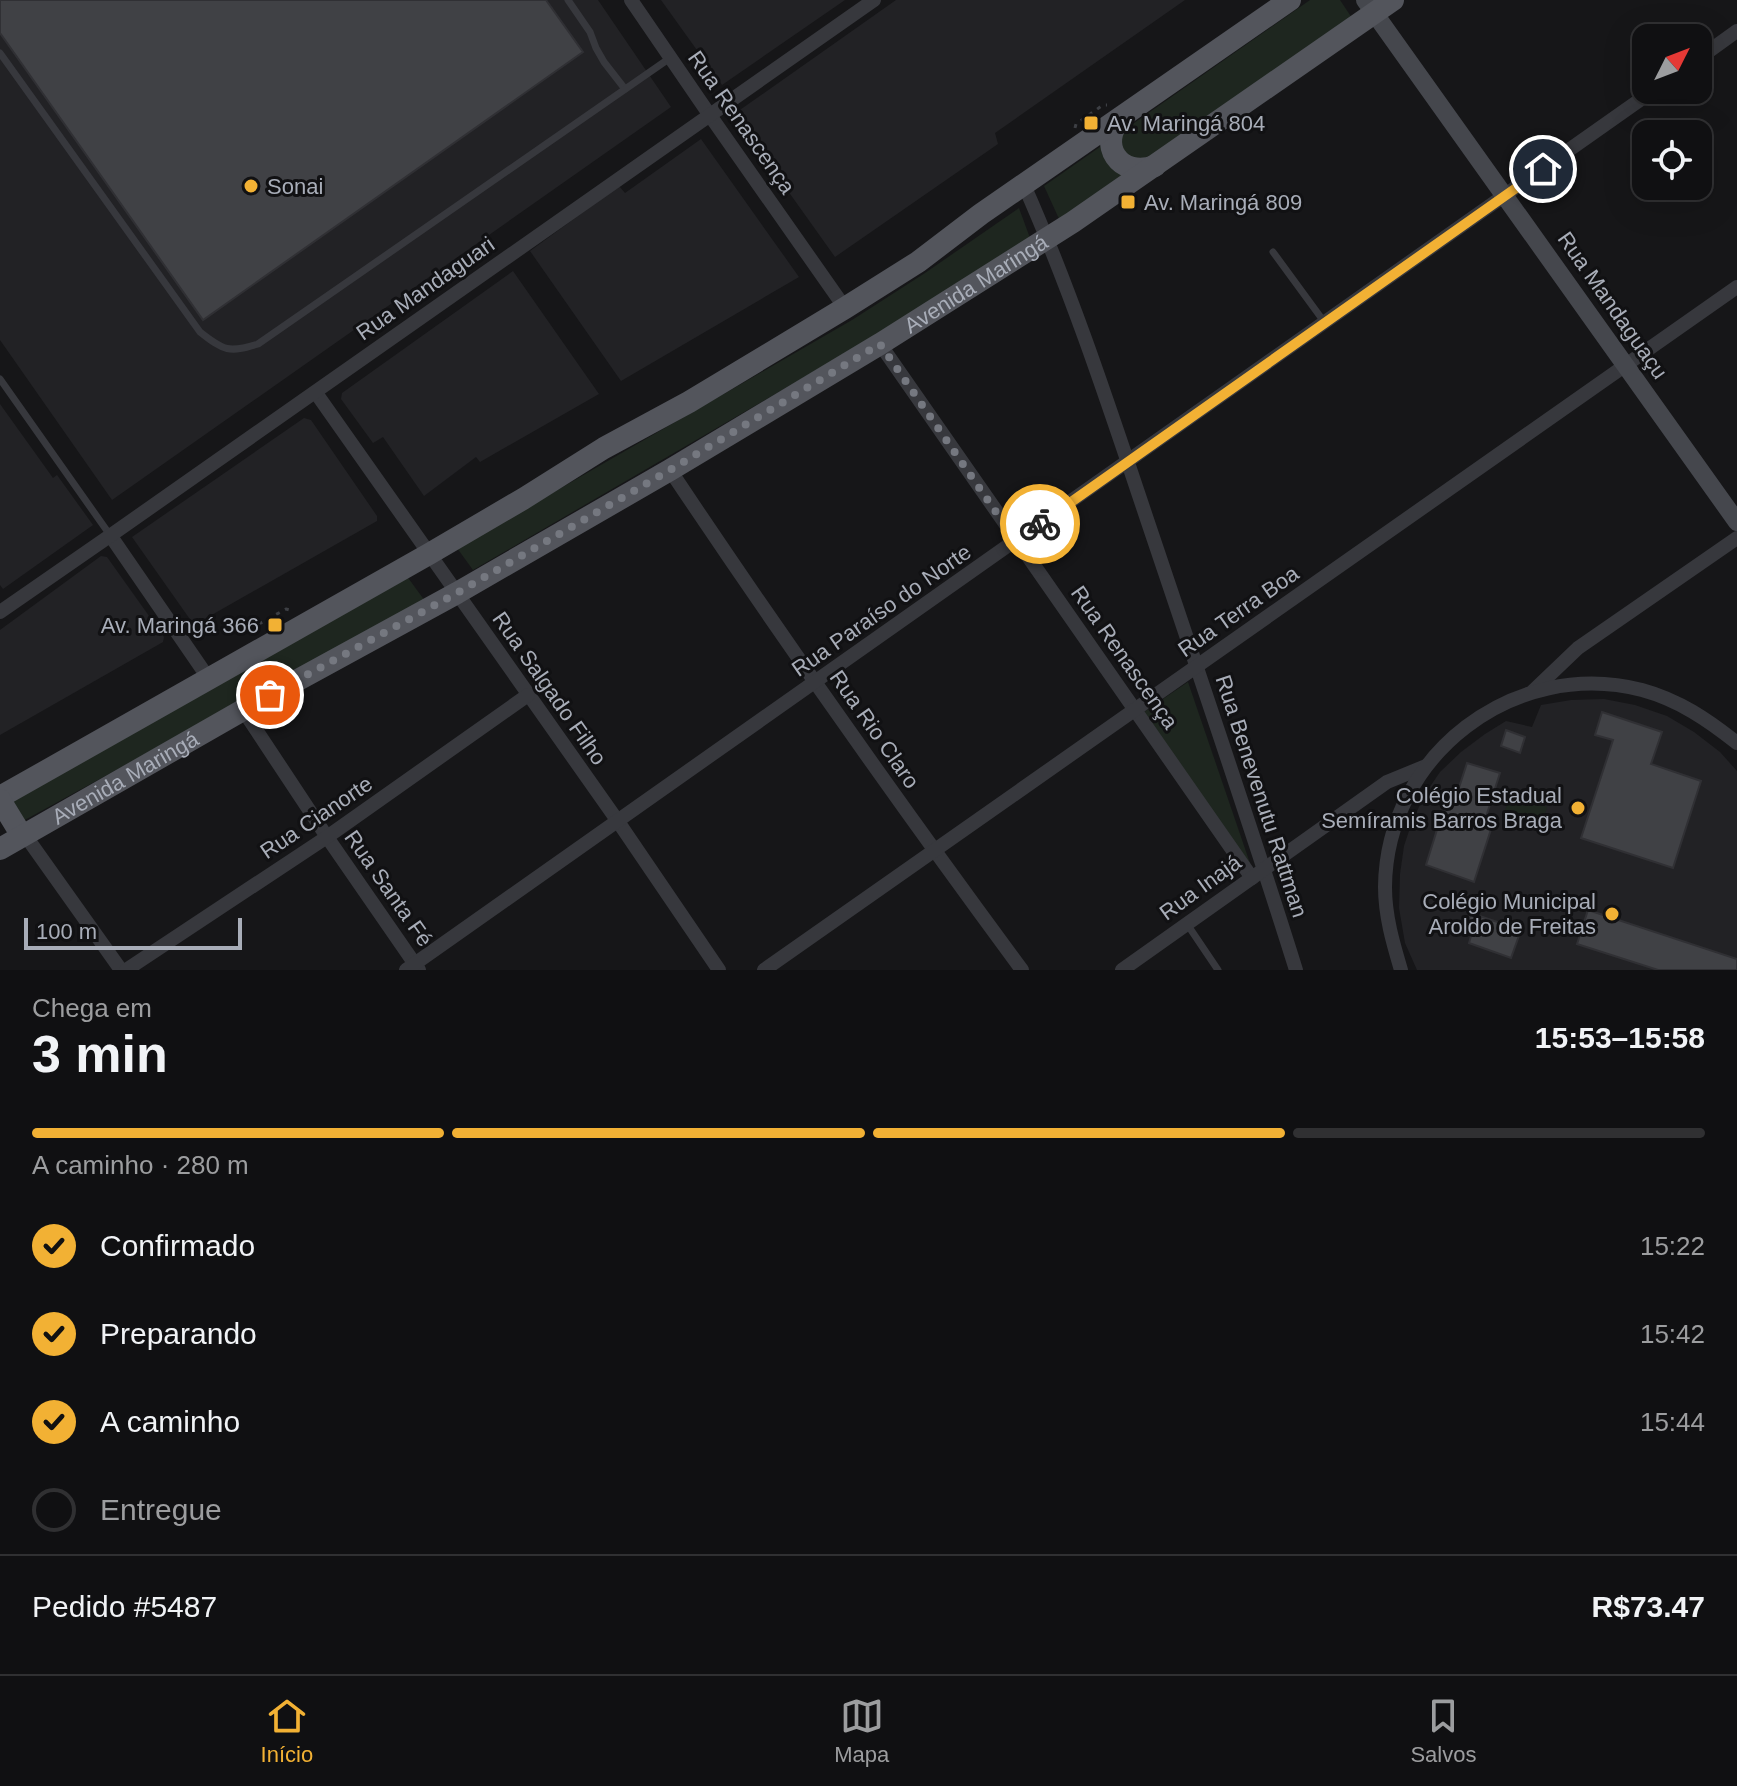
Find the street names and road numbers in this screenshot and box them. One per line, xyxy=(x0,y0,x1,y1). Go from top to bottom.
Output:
street label: Rua Renascença xyxy=(683,46,801,199)
street label: Rua Mandaguaçu xyxy=(1553,227,1673,384)
street label: Avenida Maringá xyxy=(900,229,1053,338)
street label: Rua Mandaguari xyxy=(351,232,499,345)
street label: Rua Paraíso do Norte xyxy=(787,539,976,682)
street label: Rua Terra Boa xyxy=(1173,560,1304,662)
street label: Rua Renascença xyxy=(1066,581,1184,734)
street label: Rua Salgado Filho xyxy=(487,607,612,770)
street label: Rua Rio Claro xyxy=(825,666,924,793)
street label: Rua Benevenutu Rattman xyxy=(1211,672,1313,920)
street label: Avenida Maringá xyxy=(47,726,204,830)
street label: Rua Cianorte xyxy=(256,771,377,864)
street label: Rua Santa Fé xyxy=(339,826,438,951)
street label: Rua Inajá xyxy=(1155,849,1246,925)

